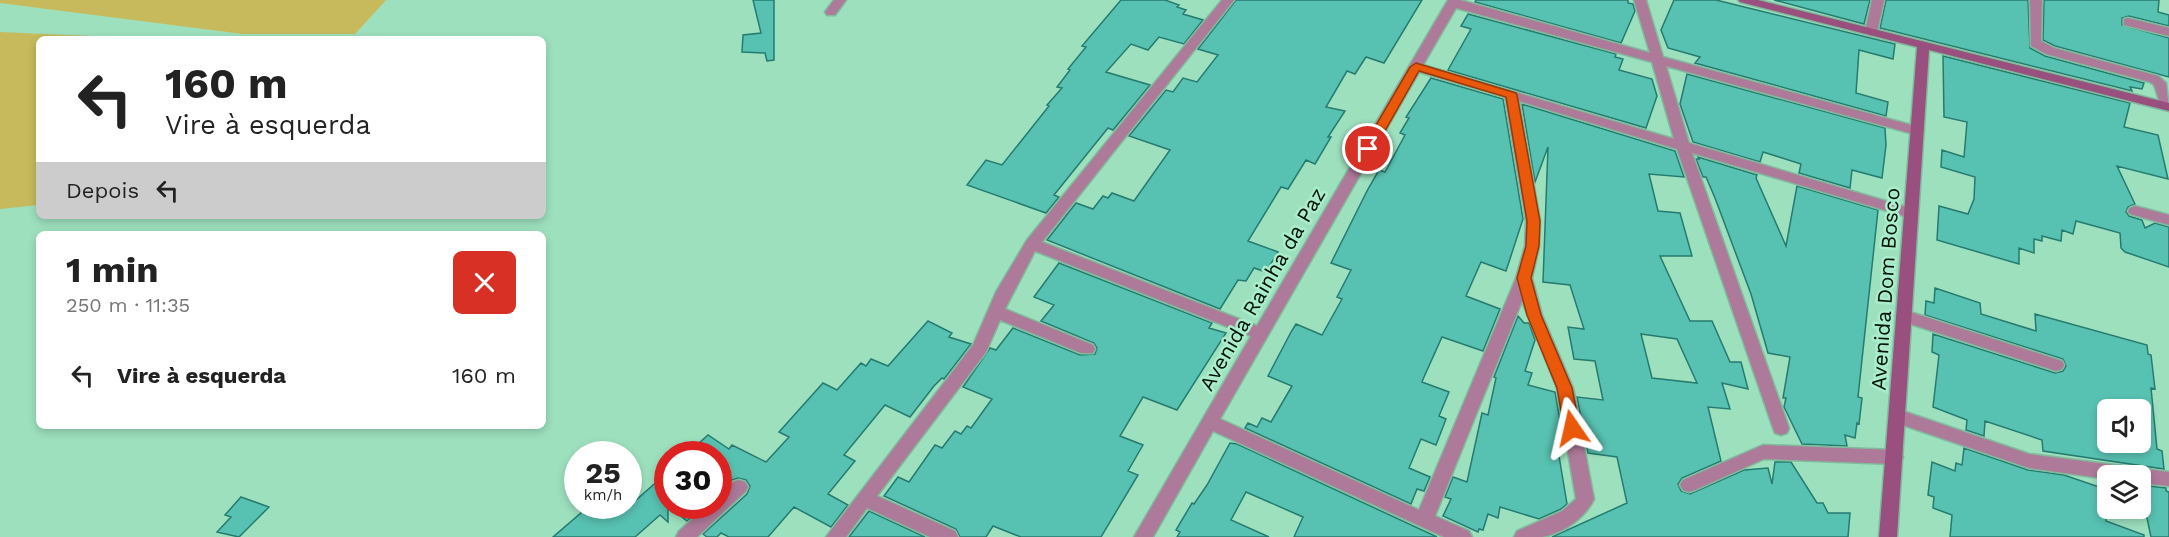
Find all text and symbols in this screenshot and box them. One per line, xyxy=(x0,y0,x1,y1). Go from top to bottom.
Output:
text: 160 m xyxy=(165,59,288,108)
icon: left xyxy=(66,60,144,138)
text: Vire à esquerda xyxy=(165,109,371,141)
pin xyxy=(1342,123,1393,174)
icon: arrive xyxy=(1351,132,1384,165)
icon: left xyxy=(151,174,184,207)
text: Depois xyxy=(66,178,139,203)
street label: Avenida Rainha da Paz xyxy=(1194,183,1330,395)
street label: Avenida Dom Bosco xyxy=(1865,187,1905,391)
text: 1 min xyxy=(66,249,158,291)
button: close xyxy=(453,251,516,314)
text: 250 m · 11:35 xyxy=(66,293,190,317)
icon: left xyxy=(66,359,99,392)
text: Vire à esquerda xyxy=(117,363,286,388)
text: 160 m xyxy=(452,363,516,388)
position arrow xyxy=(1540,396,1604,460)
map controls xyxy=(2097,399,2151,519)
button: sound xyxy=(2097,399,2151,453)
speed limit sign: 30 xyxy=(654,441,732,519)
text: 25 xyxy=(585,455,621,490)
button: layers xyxy=(2097,465,2151,519)
text: km/h xyxy=(584,486,622,504)

